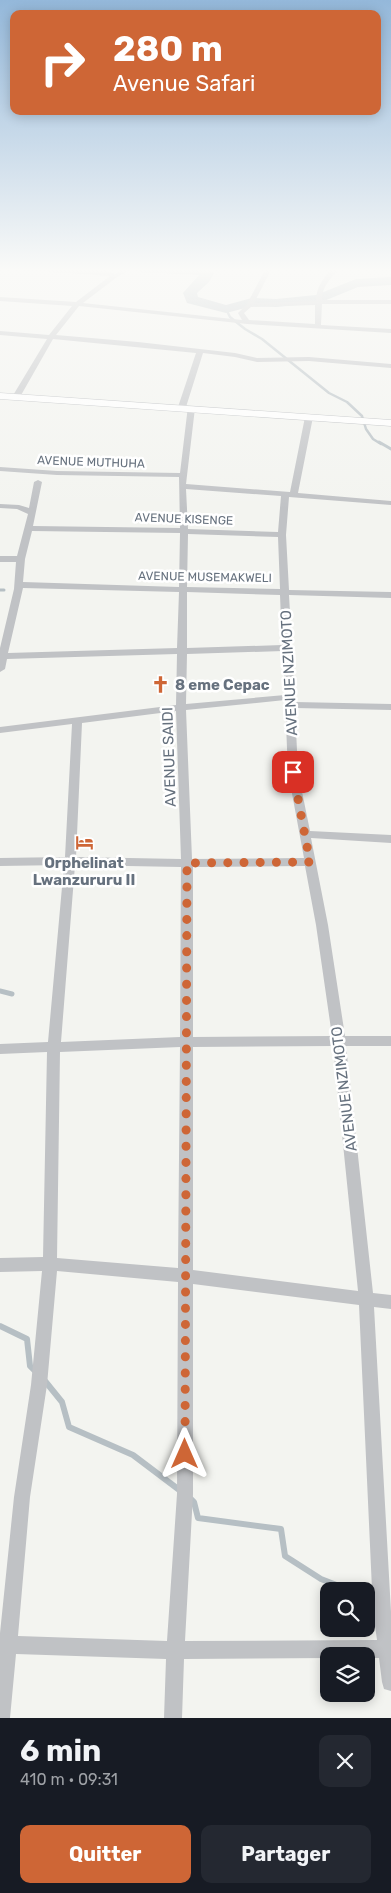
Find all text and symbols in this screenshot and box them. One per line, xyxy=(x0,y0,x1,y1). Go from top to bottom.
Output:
text: 280 m xyxy=(113,28,223,70)
icon: right xyxy=(30,30,95,95)
text: Avenue Safari xyxy=(113,70,255,97)
street label: AVENUE MUTHUHA xyxy=(37,453,145,471)
street label: AVENUE KISENGE xyxy=(135,510,233,528)
street label: AVENUE MUSEMAKWELI xyxy=(138,569,272,585)
street label: AVENUE NZIMOTO xyxy=(277,610,301,736)
church icon: 8 eme Cepac xyxy=(151,675,171,695)
place label: 8 eme Cepac xyxy=(175,676,270,694)
street label: AVENUE SAIDI xyxy=(158,707,180,807)
pin xyxy=(272,751,314,793)
icon: arrive xyxy=(279,758,307,786)
hotel icon: Orphelinat Lwanzururu II xyxy=(74,832,94,852)
place label: Orphelinat Lwanzururu II xyxy=(33,854,135,889)
street label: AVENUE NZIMOTO xyxy=(327,1025,361,1153)
position arrow xyxy=(158,1427,210,1479)
map controls xyxy=(320,1582,375,1702)
button: search xyxy=(320,1582,375,1637)
button: layers xyxy=(320,1647,375,1702)
text: 6 min xyxy=(20,1733,101,1769)
button: close xyxy=(319,1735,371,1787)
text: 410 m · 09:31 xyxy=(20,1770,118,1789)
button: Quitter xyxy=(20,1825,191,1883)
button: Partager xyxy=(201,1825,371,1883)

